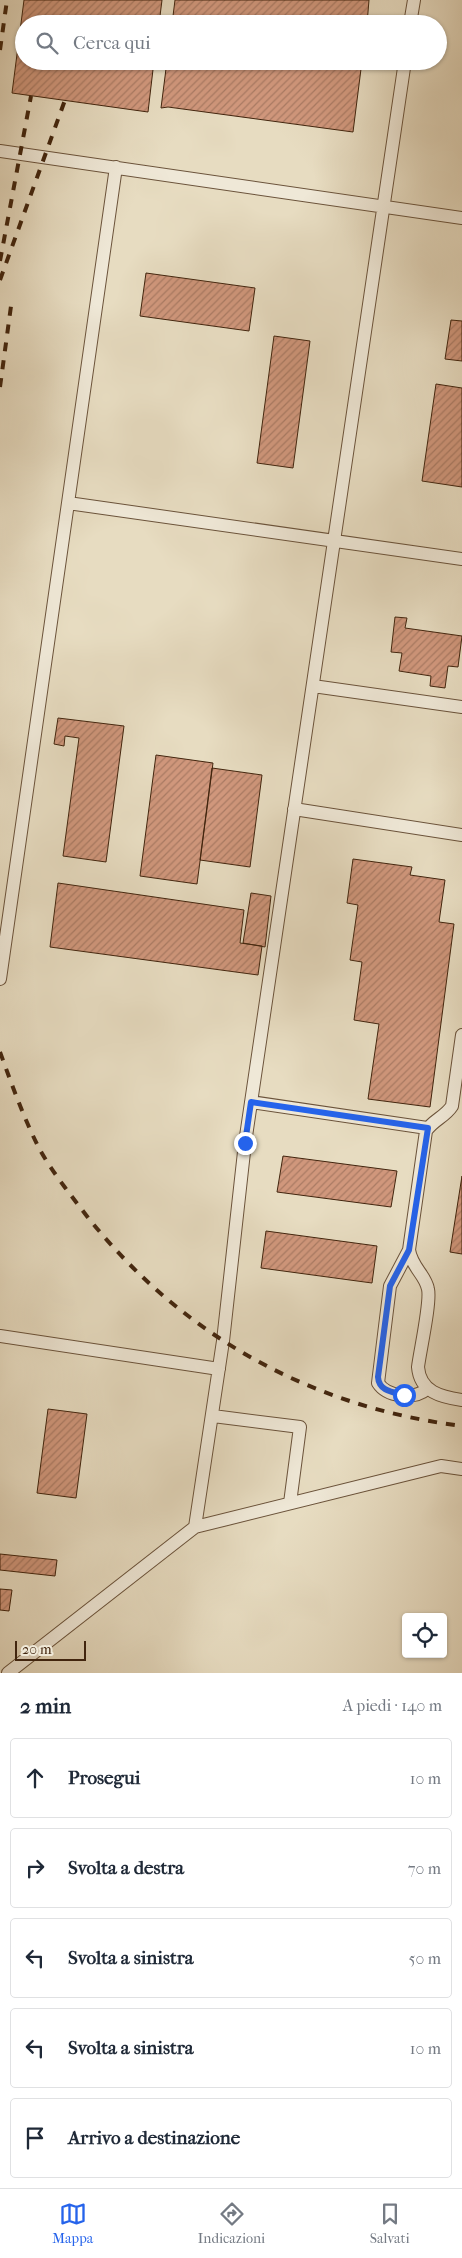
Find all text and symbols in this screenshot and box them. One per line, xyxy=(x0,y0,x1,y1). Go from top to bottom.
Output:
search box xyxy=(15,15,447,70)
icon: search xyxy=(33,29,61,57)
text: Cerca qui xyxy=(73,32,151,54)
route end xyxy=(234,1132,257,1155)
route start xyxy=(393,1384,416,1407)
map controls xyxy=(402,1613,447,1658)
button: locate xyxy=(402,1613,447,1658)
scale bar xyxy=(15,1638,86,1661)
text: 20 m xyxy=(22,1641,52,1658)
text: 2 min xyxy=(20,1694,71,1718)
text: A piedi · 140 m xyxy=(343,1696,442,1715)
icon: ahead xyxy=(21,1764,49,1792)
text: Prosegui xyxy=(68,1767,140,1789)
text: 10 m xyxy=(410,1769,441,1788)
icon: right xyxy=(21,1854,49,1882)
text: Svolta a destra xyxy=(68,1857,184,1879)
text: 70 m xyxy=(408,1859,441,1878)
icon: left xyxy=(21,1944,49,1972)
text: Svolta a sinistra xyxy=(68,1947,194,1969)
text: 50 m xyxy=(409,1949,441,1968)
icon: left xyxy=(21,2034,49,2062)
text: Svolta a sinistra xyxy=(68,2037,194,2059)
text: 10 m xyxy=(410,2039,441,2058)
icon: arrive xyxy=(21,2124,49,2152)
text: Arrivo a destinazione xyxy=(68,2127,240,2149)
tab: Mappa xyxy=(52,2200,93,2247)
tab: Indicazioni xyxy=(198,2200,265,2247)
tab: Salvati xyxy=(370,2200,410,2247)

